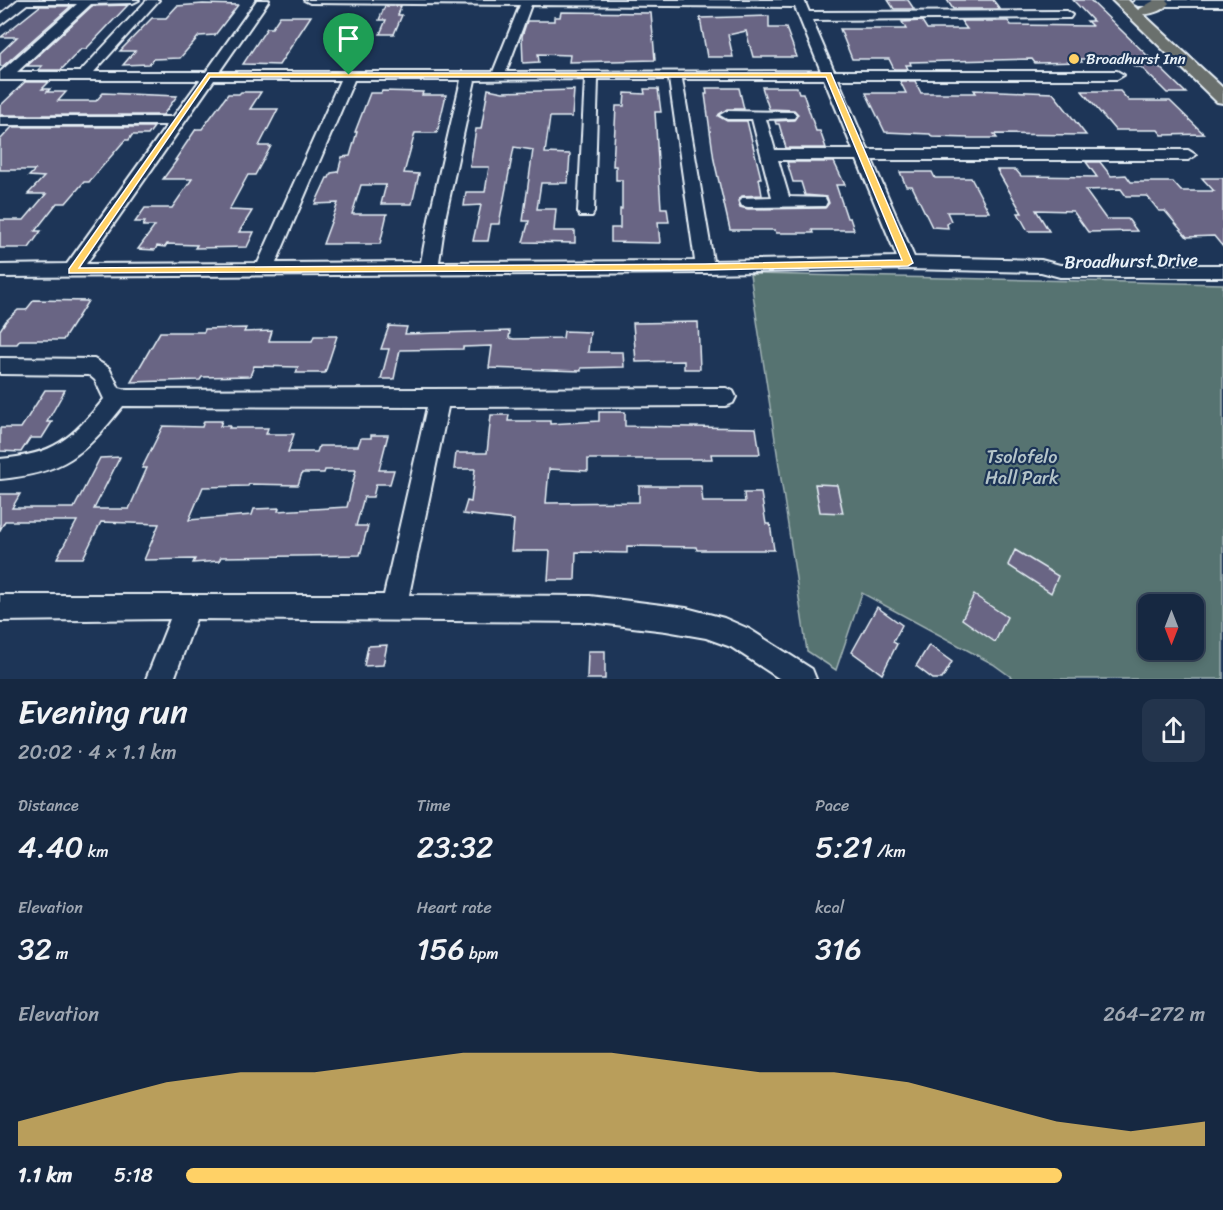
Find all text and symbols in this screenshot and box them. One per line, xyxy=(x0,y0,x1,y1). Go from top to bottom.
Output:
pin xyxy=(323,13,374,75)
icon: arrive xyxy=(332,22,365,55)
place label: Broadhurst Inn xyxy=(1086,46,1186,72)
marker: Broadhurst Inn xyxy=(1067,52,1081,66)
street label: Broadhurst Drive xyxy=(1064,244,1198,278)
park label: Tsolofelo Hall Park xyxy=(985,441,1059,494)
north arrow xyxy=(1138,594,1204,660)
map controls xyxy=(1138,594,1204,660)
text: Evening run xyxy=(18,683,188,741)
button: share xyxy=(1142,699,1205,762)
text: 20:02 · 4 × 1.1 km xyxy=(18,735,177,770)
text: Distance xyxy=(18,791,79,820)
text: Time xyxy=(417,791,450,820)
text: Pace xyxy=(815,791,849,820)
text: 4.40 xyxy=(18,820,84,874)
text: 23:32 xyxy=(417,820,493,874)
text: 5:21 xyxy=(815,820,873,874)
text: km xyxy=(84,837,108,866)
text: /km xyxy=(873,837,906,866)
text: Elevation xyxy=(18,893,83,922)
text: Heart rate xyxy=(417,893,492,922)
text: kcal xyxy=(815,893,844,922)
text: 32 xyxy=(18,922,52,976)
text: 156 xyxy=(417,922,465,976)
text: 316 xyxy=(815,922,862,976)
text: m xyxy=(52,939,68,968)
text: bpm xyxy=(465,939,499,968)
text: Elevation xyxy=(18,997,99,1032)
text: 264–272 m xyxy=(1103,997,1205,1032)
text: 1.1 km xyxy=(18,1158,72,1193)
text: 5:18 xyxy=(114,1158,153,1193)

